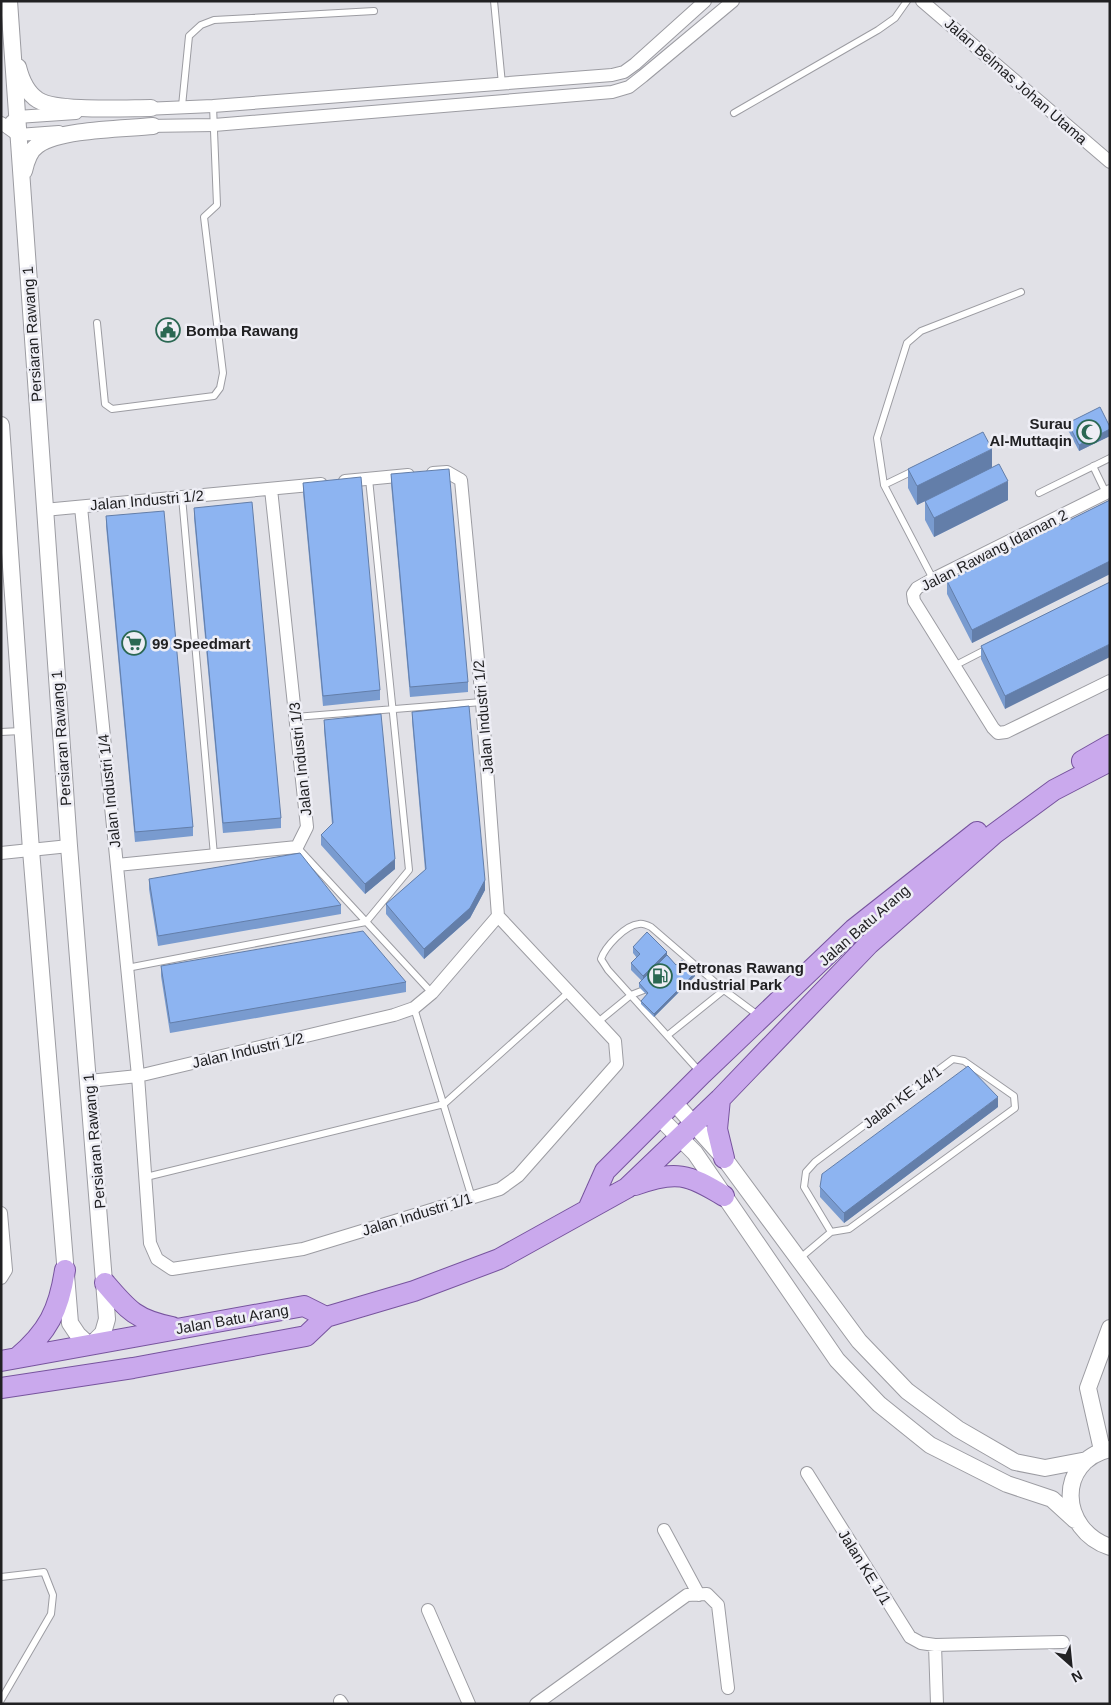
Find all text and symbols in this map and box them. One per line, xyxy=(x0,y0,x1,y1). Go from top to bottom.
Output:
street label: Jalan Belmas Johan Utama xyxy=(941,14,1091,148)
street label: Persiaran Rawang 1 xyxy=(19,266,45,402)
public building icon: Bomba Rawang xyxy=(155,317,181,343)
place label: Bomba Rawang xyxy=(186,322,299,339)
place label: Surau Al-Muttaqin xyxy=(990,415,1072,449)
mosque icon: Surau Al-Muttaqin xyxy=(1076,419,1102,445)
street label: Jalan Industri 1/2 xyxy=(89,487,205,513)
street label: Jalan Rawang Idaman 2 xyxy=(918,506,1070,594)
supermarket icon: 99 Speedmart xyxy=(121,630,147,656)
place label: 99 Speedmart xyxy=(152,635,250,652)
street label: Jalan Industri 1/2 xyxy=(470,659,496,775)
street label: Persiaran Rawang 1 xyxy=(48,670,74,806)
street label: Jalan Industri 1/3 xyxy=(286,701,314,817)
street label: Jalan Industri 1/4 xyxy=(95,733,123,849)
street label: Jalan Batu Arang xyxy=(815,881,913,969)
place label: Petronas Rawang Industrial Park xyxy=(678,959,804,993)
fuel station icon: Petronas Rawang Industrial Park xyxy=(647,963,673,989)
street label: Jalan Industri 1/2 xyxy=(190,1029,306,1071)
street label: Jalan KE 14/1 xyxy=(860,1062,944,1132)
street label: Persiaran Rawang 1 xyxy=(80,1073,108,1209)
street label: Jalan Industri 1/1 xyxy=(360,1189,474,1239)
street label: Jalan Batu Arang xyxy=(174,1301,290,1337)
street label: Jalan KE 1/1 xyxy=(835,1526,895,1608)
north arrow xyxy=(1046,1640,1096,1690)
text: N xyxy=(1069,1667,1085,1686)

